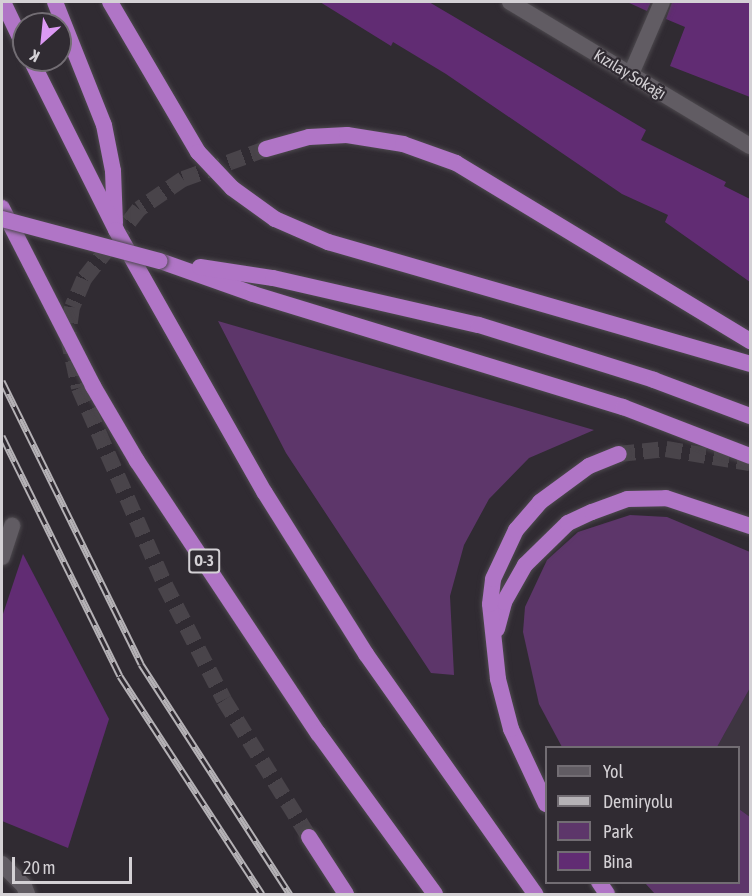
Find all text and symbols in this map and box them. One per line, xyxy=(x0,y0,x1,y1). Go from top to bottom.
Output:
north arrow xyxy=(12,12,72,72)
street label: Kızılay Sokağı xyxy=(590,45,670,103)
text: K xyxy=(27,46,42,66)
road number: O-3 xyxy=(188,549,220,573)
legend xyxy=(545,746,740,884)
text: Yol xyxy=(603,761,623,782)
text: Demiryolu xyxy=(603,791,673,812)
text: Park xyxy=(603,821,633,842)
scale bar xyxy=(15,845,135,883)
text: Bina xyxy=(603,851,633,872)
text: 20 m xyxy=(23,857,55,878)

